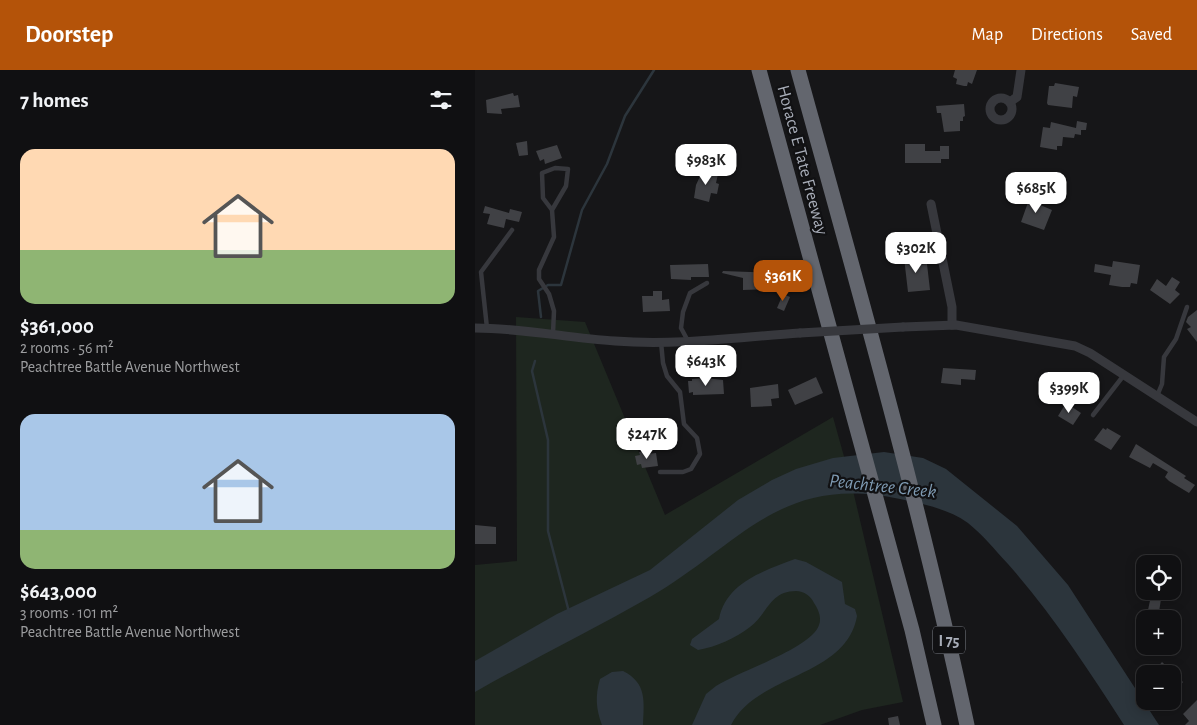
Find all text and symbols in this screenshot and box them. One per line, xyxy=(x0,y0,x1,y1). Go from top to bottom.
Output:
text: Doorstep xyxy=(25,23,113,47)
text: Map xyxy=(972,26,1003,44)
text: Directions xyxy=(1031,26,1103,44)
text: Saved xyxy=(1131,26,1172,44)
street label: Horace E Tate Freeway xyxy=(773,83,831,237)
icon: filters xyxy=(427,86,455,114)
text: 7 homes xyxy=(20,90,89,111)
pin: $983K xyxy=(671,144,741,186)
text: $983K xyxy=(686,152,726,168)
pin: $685K xyxy=(1001,172,1071,214)
text: $685K xyxy=(1016,180,1056,196)
icon: home xyxy=(193,181,283,271)
pin: $302K xyxy=(881,232,951,274)
text: $302K xyxy=(896,240,936,256)
pin: $361K xyxy=(748,260,818,302)
text: $361K xyxy=(765,268,801,284)
text: $361,000 xyxy=(20,316,94,337)
text: 2 rooms · 56 m² xyxy=(20,340,114,356)
pin: $643K xyxy=(671,344,741,387)
text: $643K xyxy=(686,353,726,369)
text: Peachtree Battle Avenue Northwest xyxy=(20,359,240,375)
pin: $399K xyxy=(1034,372,1104,414)
text: $399K xyxy=(1050,380,1088,396)
pin: $247K xyxy=(612,418,682,460)
text: $247K xyxy=(627,426,667,442)
icon: home xyxy=(193,446,283,536)
water label: Peachtree Creek xyxy=(828,471,938,502)
map controls xyxy=(1136,555,1181,710)
button: locate xyxy=(1136,555,1181,600)
text: $643,000 xyxy=(20,581,97,602)
text: 3 rooms · 101 m² xyxy=(20,605,118,621)
button: + xyxy=(1136,610,1181,655)
text: Peachtree Battle Avenue Northwest xyxy=(20,624,240,640)
road number: I 75 xyxy=(933,626,965,654)
button: − xyxy=(1136,665,1181,710)

